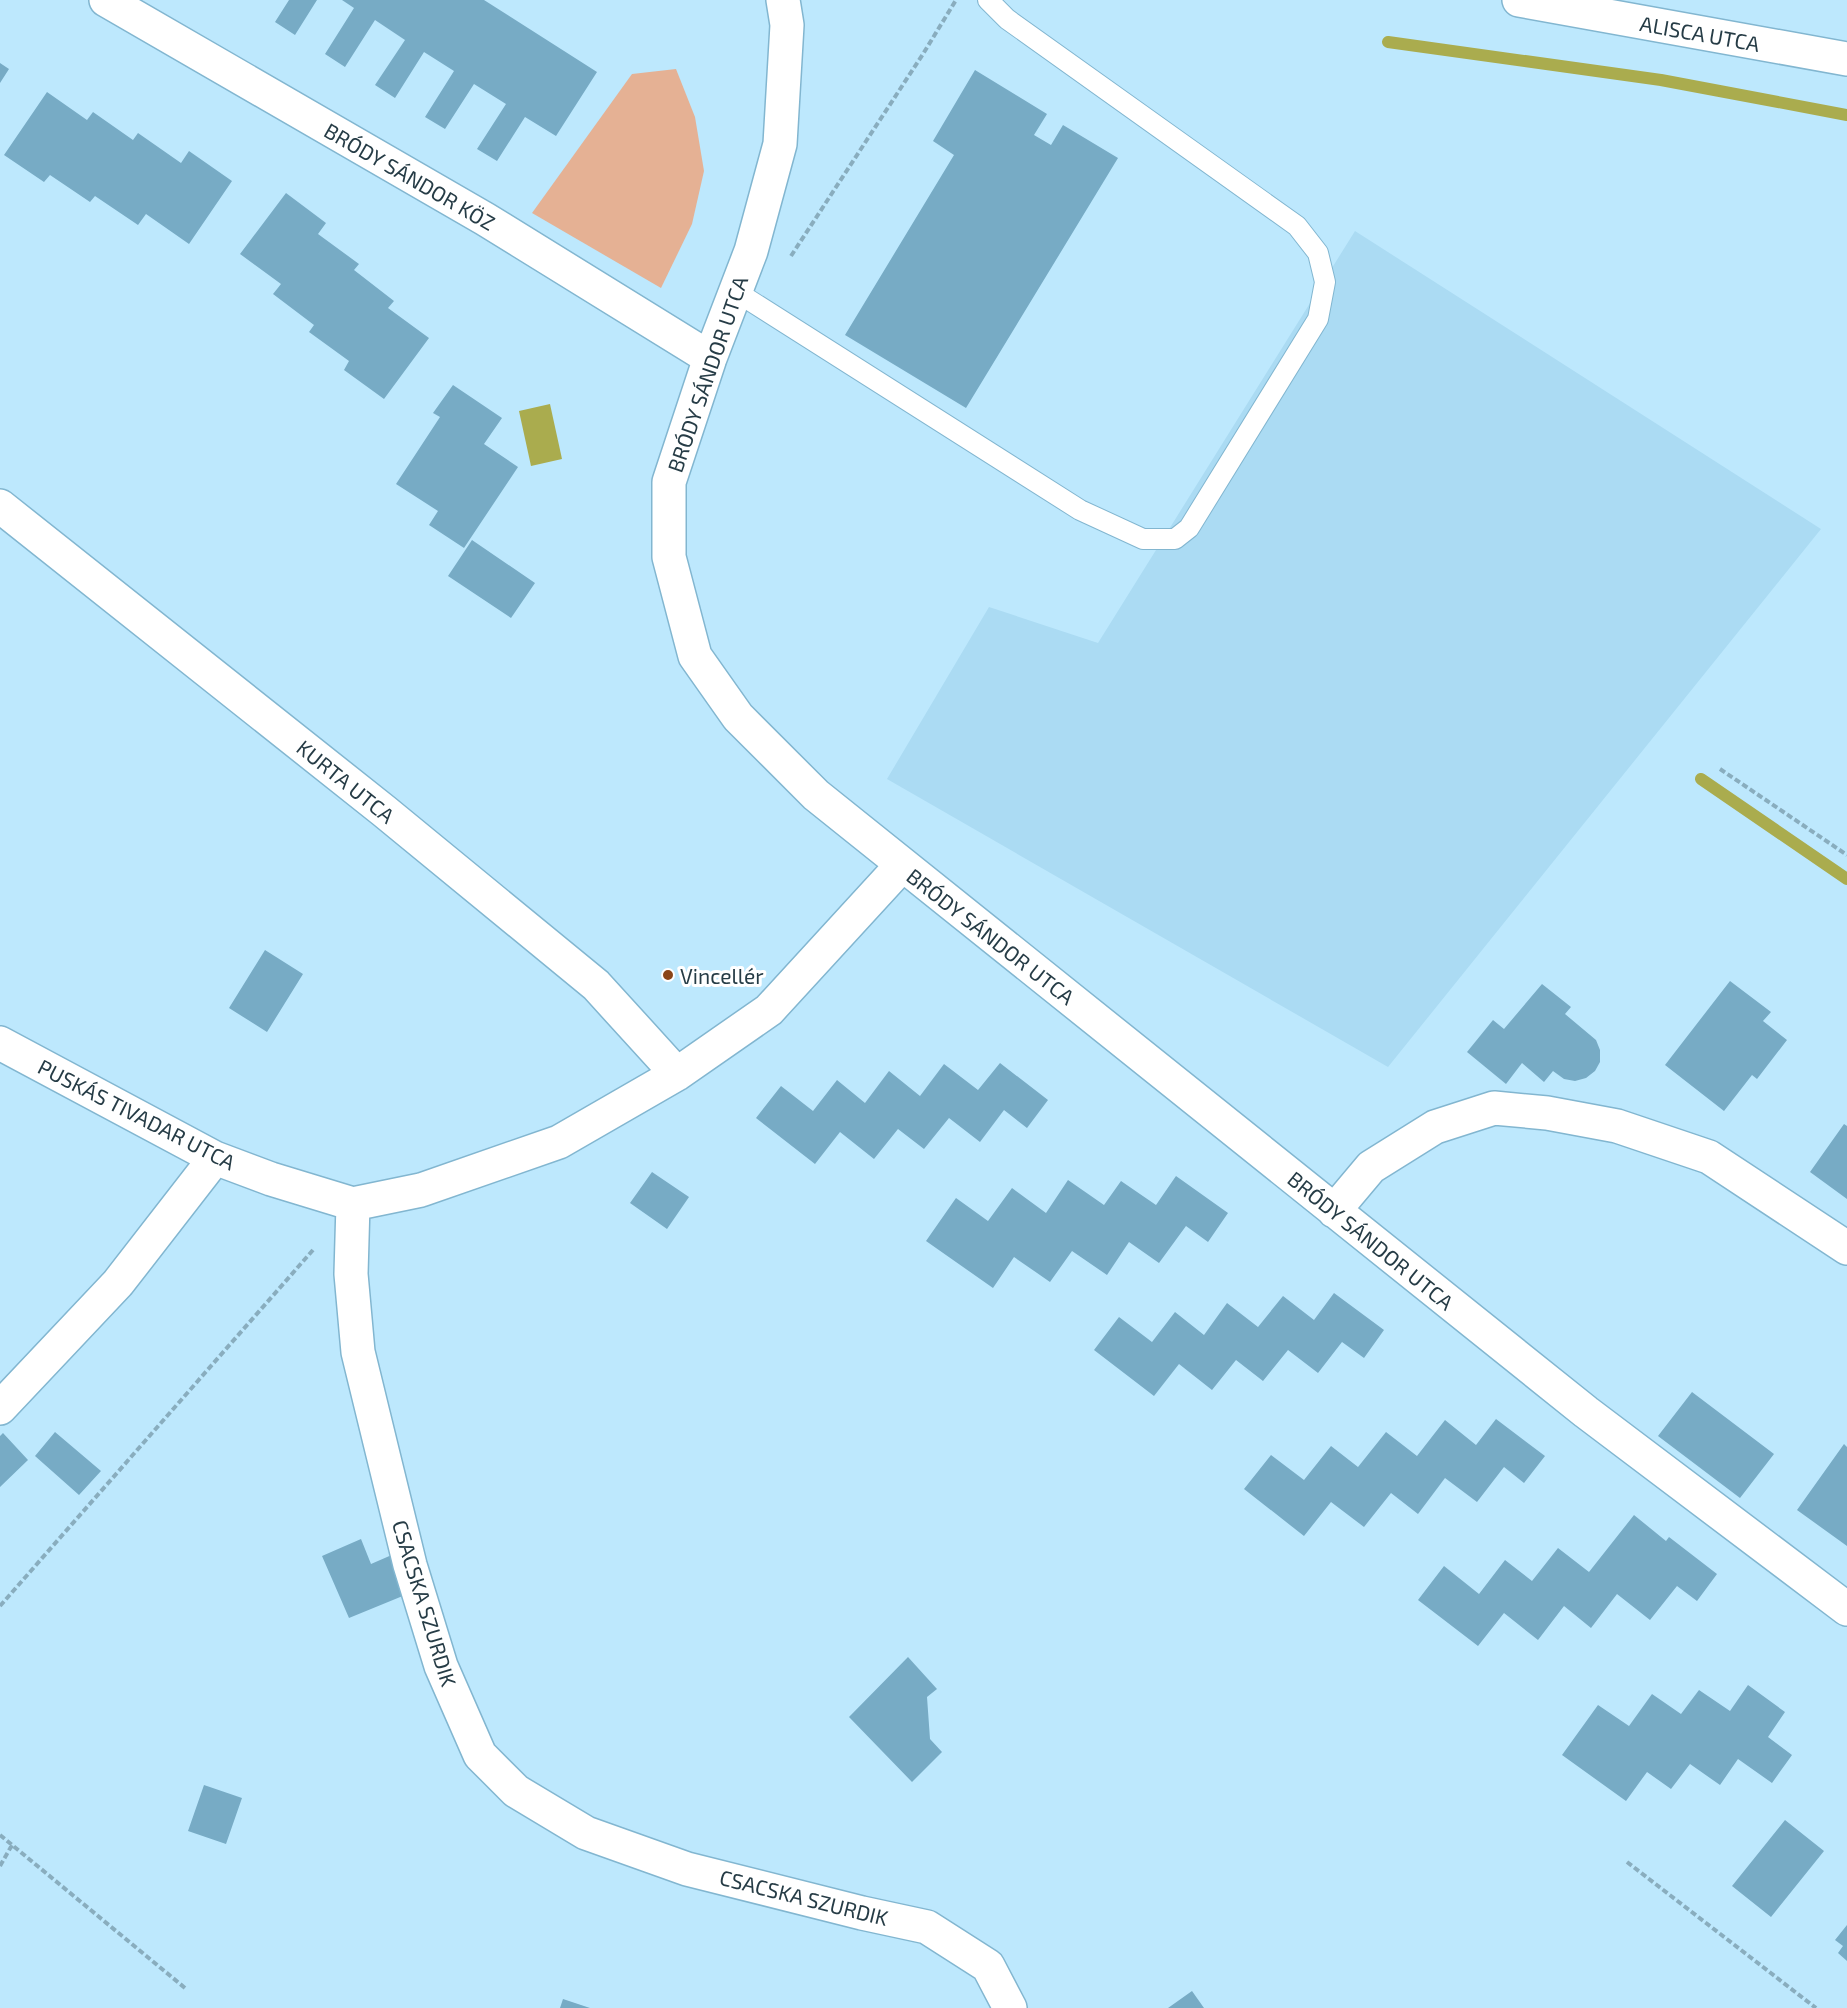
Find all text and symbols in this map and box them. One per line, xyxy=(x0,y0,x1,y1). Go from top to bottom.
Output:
street label: ALISCA UTCA xyxy=(1638,10,1762,56)
street label: BRÓDY SÁNDOR KÖZ xyxy=(320,117,500,235)
street label: BRÓDY SÁNDOR UTCA xyxy=(662,273,752,475)
street label: KURTA UTCA xyxy=(292,734,400,828)
street label: BRÓDY SÁNDOR UTCA xyxy=(902,863,1080,1009)
place label: Vincellér xyxy=(680,963,764,988)
marker: Vincellér xyxy=(661,968,675,982)
street label: PUSKÁS TIVADAR UTCA xyxy=(34,1053,240,1175)
street label: BRÓDY SÁNDOR UTCA xyxy=(1283,1165,1459,1315)
street label: CSACSKA SZURDIK xyxy=(388,1517,462,1690)
street label: CSACSKA SZURDIK xyxy=(717,1864,891,1930)

